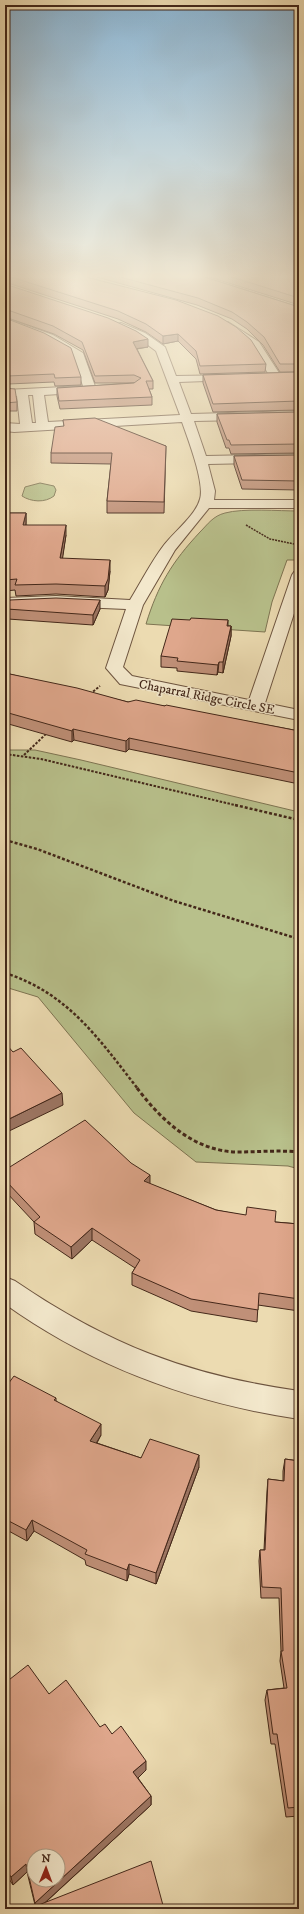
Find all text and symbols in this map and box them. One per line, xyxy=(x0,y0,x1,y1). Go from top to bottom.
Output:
street label: Chaparral Ridge Circle SE xyxy=(137,676,276,718)
north arrow xyxy=(26,1848,66,1888)
text: N xyxy=(42,1852,51,1866)

